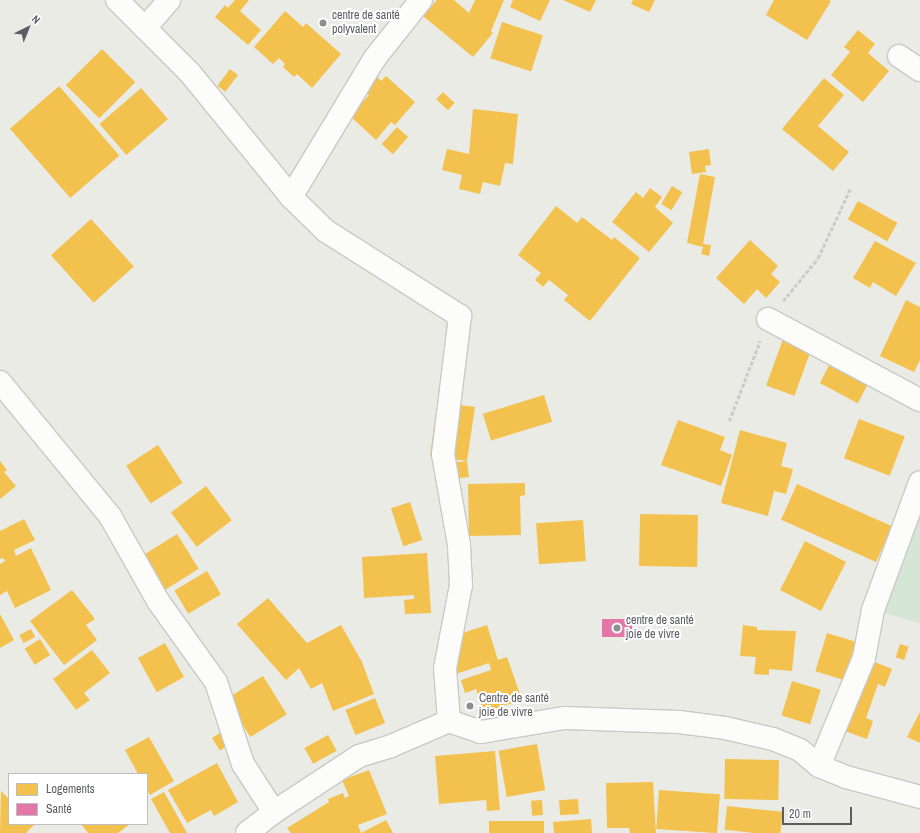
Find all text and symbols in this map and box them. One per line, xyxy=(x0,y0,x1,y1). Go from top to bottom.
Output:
north arrow xyxy=(8,8,48,48)
place label: centre de santé polyvalent xyxy=(332,9,400,37)
text: N xyxy=(29,12,43,27)
marker: centre de santé polyvalent xyxy=(317,17,329,29)
place label: centre de santé joie de vivre xyxy=(626,614,694,642)
marker: centre de santé joie de vivre xyxy=(611,622,623,634)
place label: Centre de santé joie de vivre xyxy=(479,692,549,720)
marker: Centre de santé joie de vivre xyxy=(464,700,476,712)
legend xyxy=(8,773,148,825)
text: Logements xyxy=(46,781,95,797)
scale bar xyxy=(784,799,854,825)
text: Santé xyxy=(46,801,72,817)
text: 20 m xyxy=(789,806,811,822)

